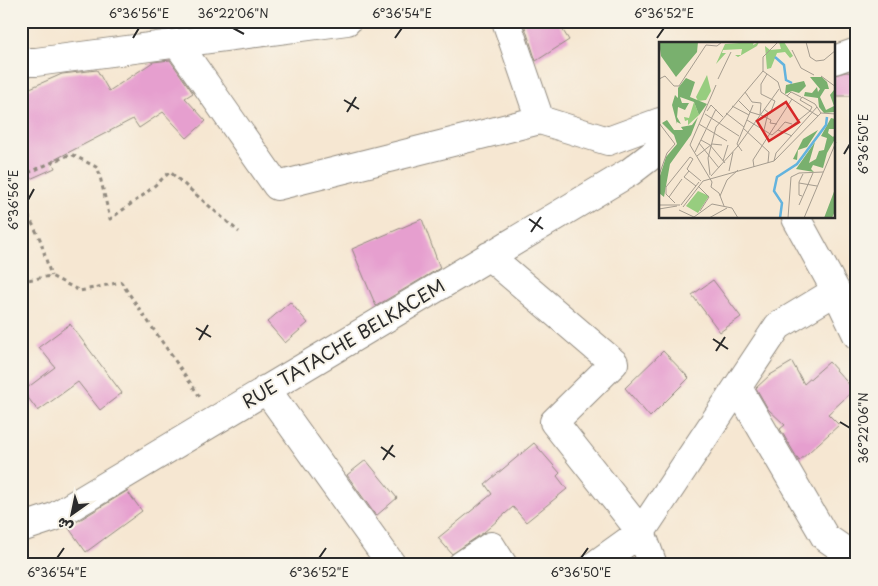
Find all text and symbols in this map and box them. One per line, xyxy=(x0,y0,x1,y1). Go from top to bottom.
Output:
text: 6°36'56"E xyxy=(109,4,169,22)
text: 36°22'06"N xyxy=(197,4,269,22)
text: 6°36'54"E xyxy=(372,4,432,22)
text: 6°36'52"E xyxy=(634,4,694,22)
inset map xyxy=(659,42,836,219)
text: 6°36'50"E xyxy=(854,114,872,174)
text: 6°36'56"E xyxy=(4,170,22,230)
street label: RUE TATACHE BELKACEM xyxy=(236,272,450,414)
text: 36°22'06"N xyxy=(854,392,872,464)
north arrow xyxy=(48,488,98,538)
text: ش xyxy=(52,512,77,538)
text: 6°36'54"E xyxy=(27,563,87,581)
text: 6°36'52"E xyxy=(289,563,349,581)
text: 6°36'50"E xyxy=(551,563,611,581)

